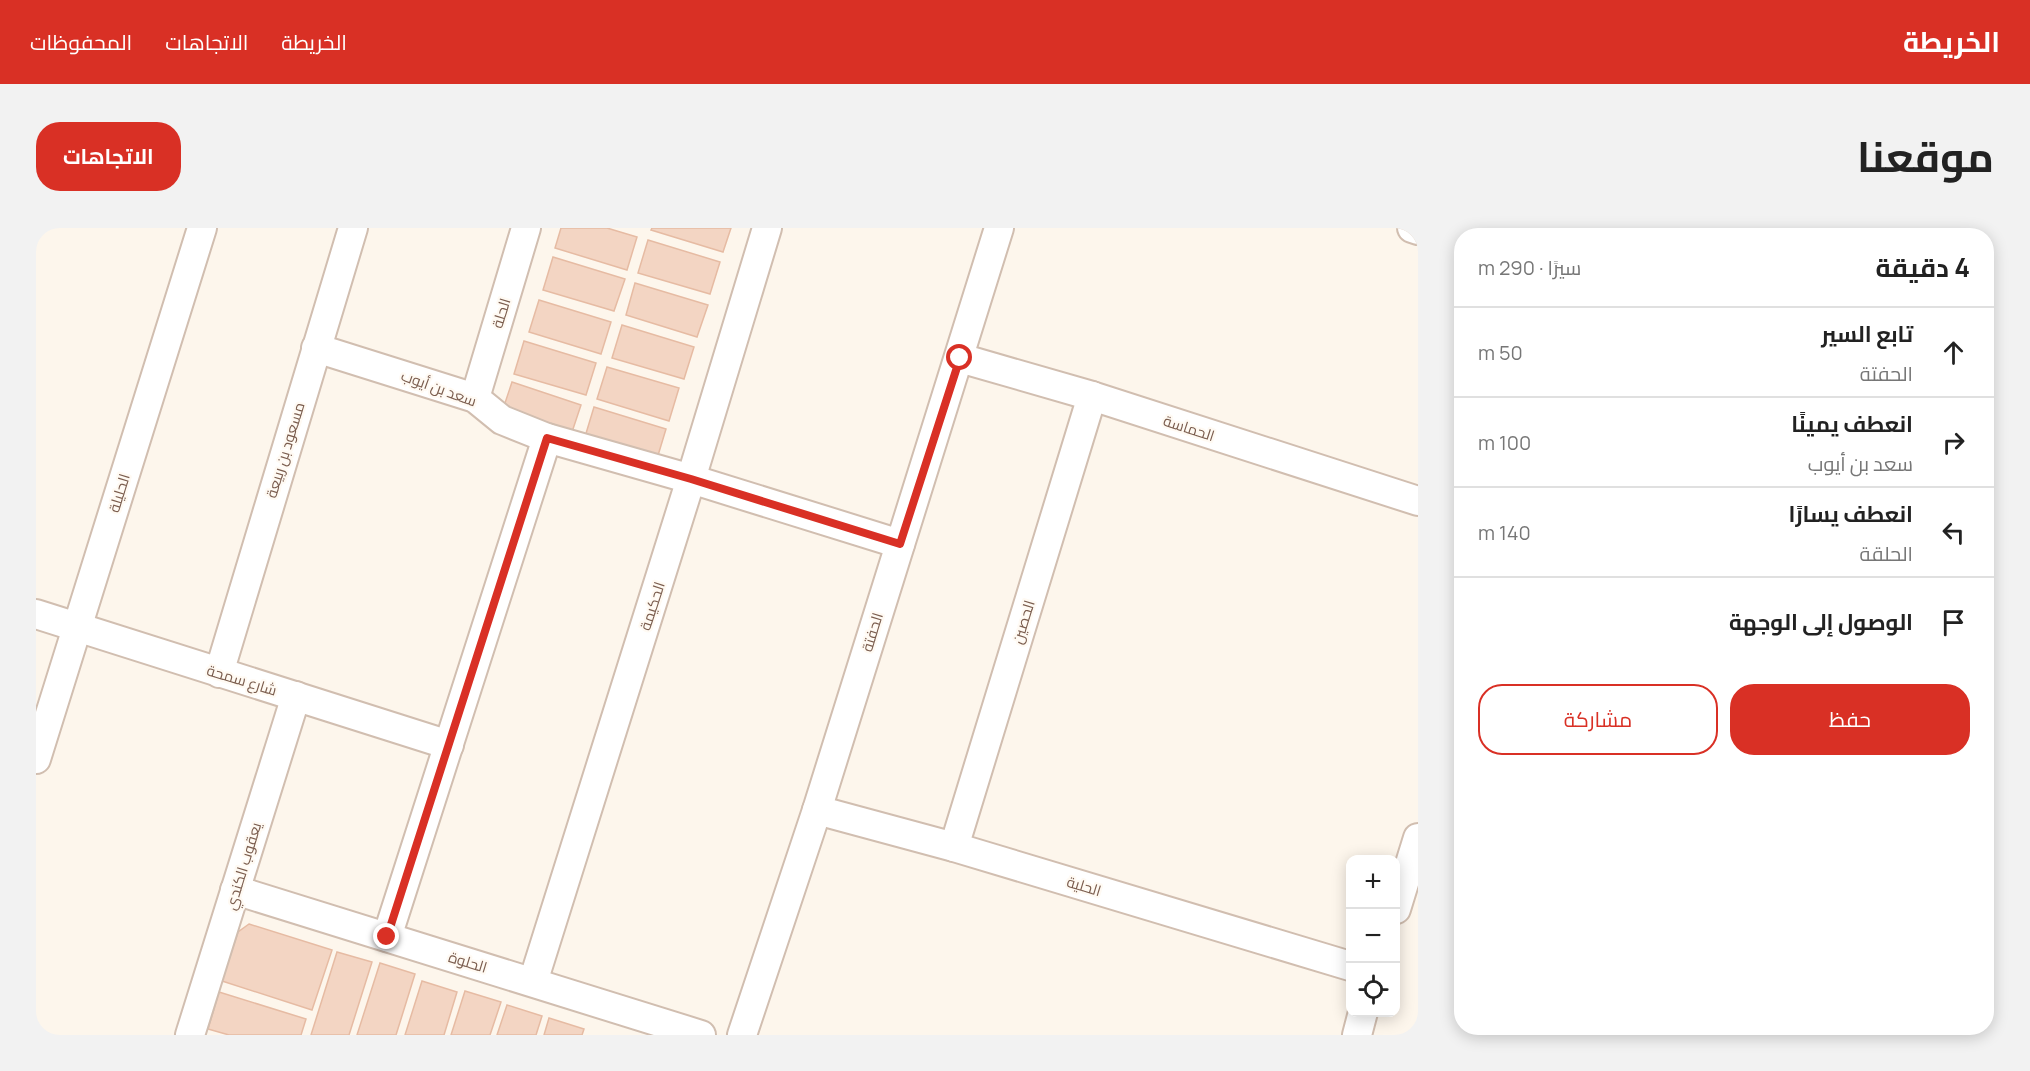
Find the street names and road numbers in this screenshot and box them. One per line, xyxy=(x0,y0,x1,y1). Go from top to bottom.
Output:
street label: الحلة xyxy=(487,295,515,331)
street label: سعد بن أيوب xyxy=(398,365,480,411)
street label: مسعود بن ربيعة xyxy=(260,400,310,500)
street label: الحماسة xyxy=(1161,410,1217,446)
street label: الحليلة xyxy=(103,471,135,515)
street label: الحكيمة xyxy=(634,579,670,633)
street label: الحصين xyxy=(1006,597,1040,647)
street label: الحفتة xyxy=(856,610,888,654)
street label: شارع سمحة xyxy=(204,659,280,702)
street label: يعقوب الكندي xyxy=(220,820,268,913)
street label: الحلية xyxy=(1064,871,1104,901)
street label: الحلوة xyxy=(446,946,490,978)

